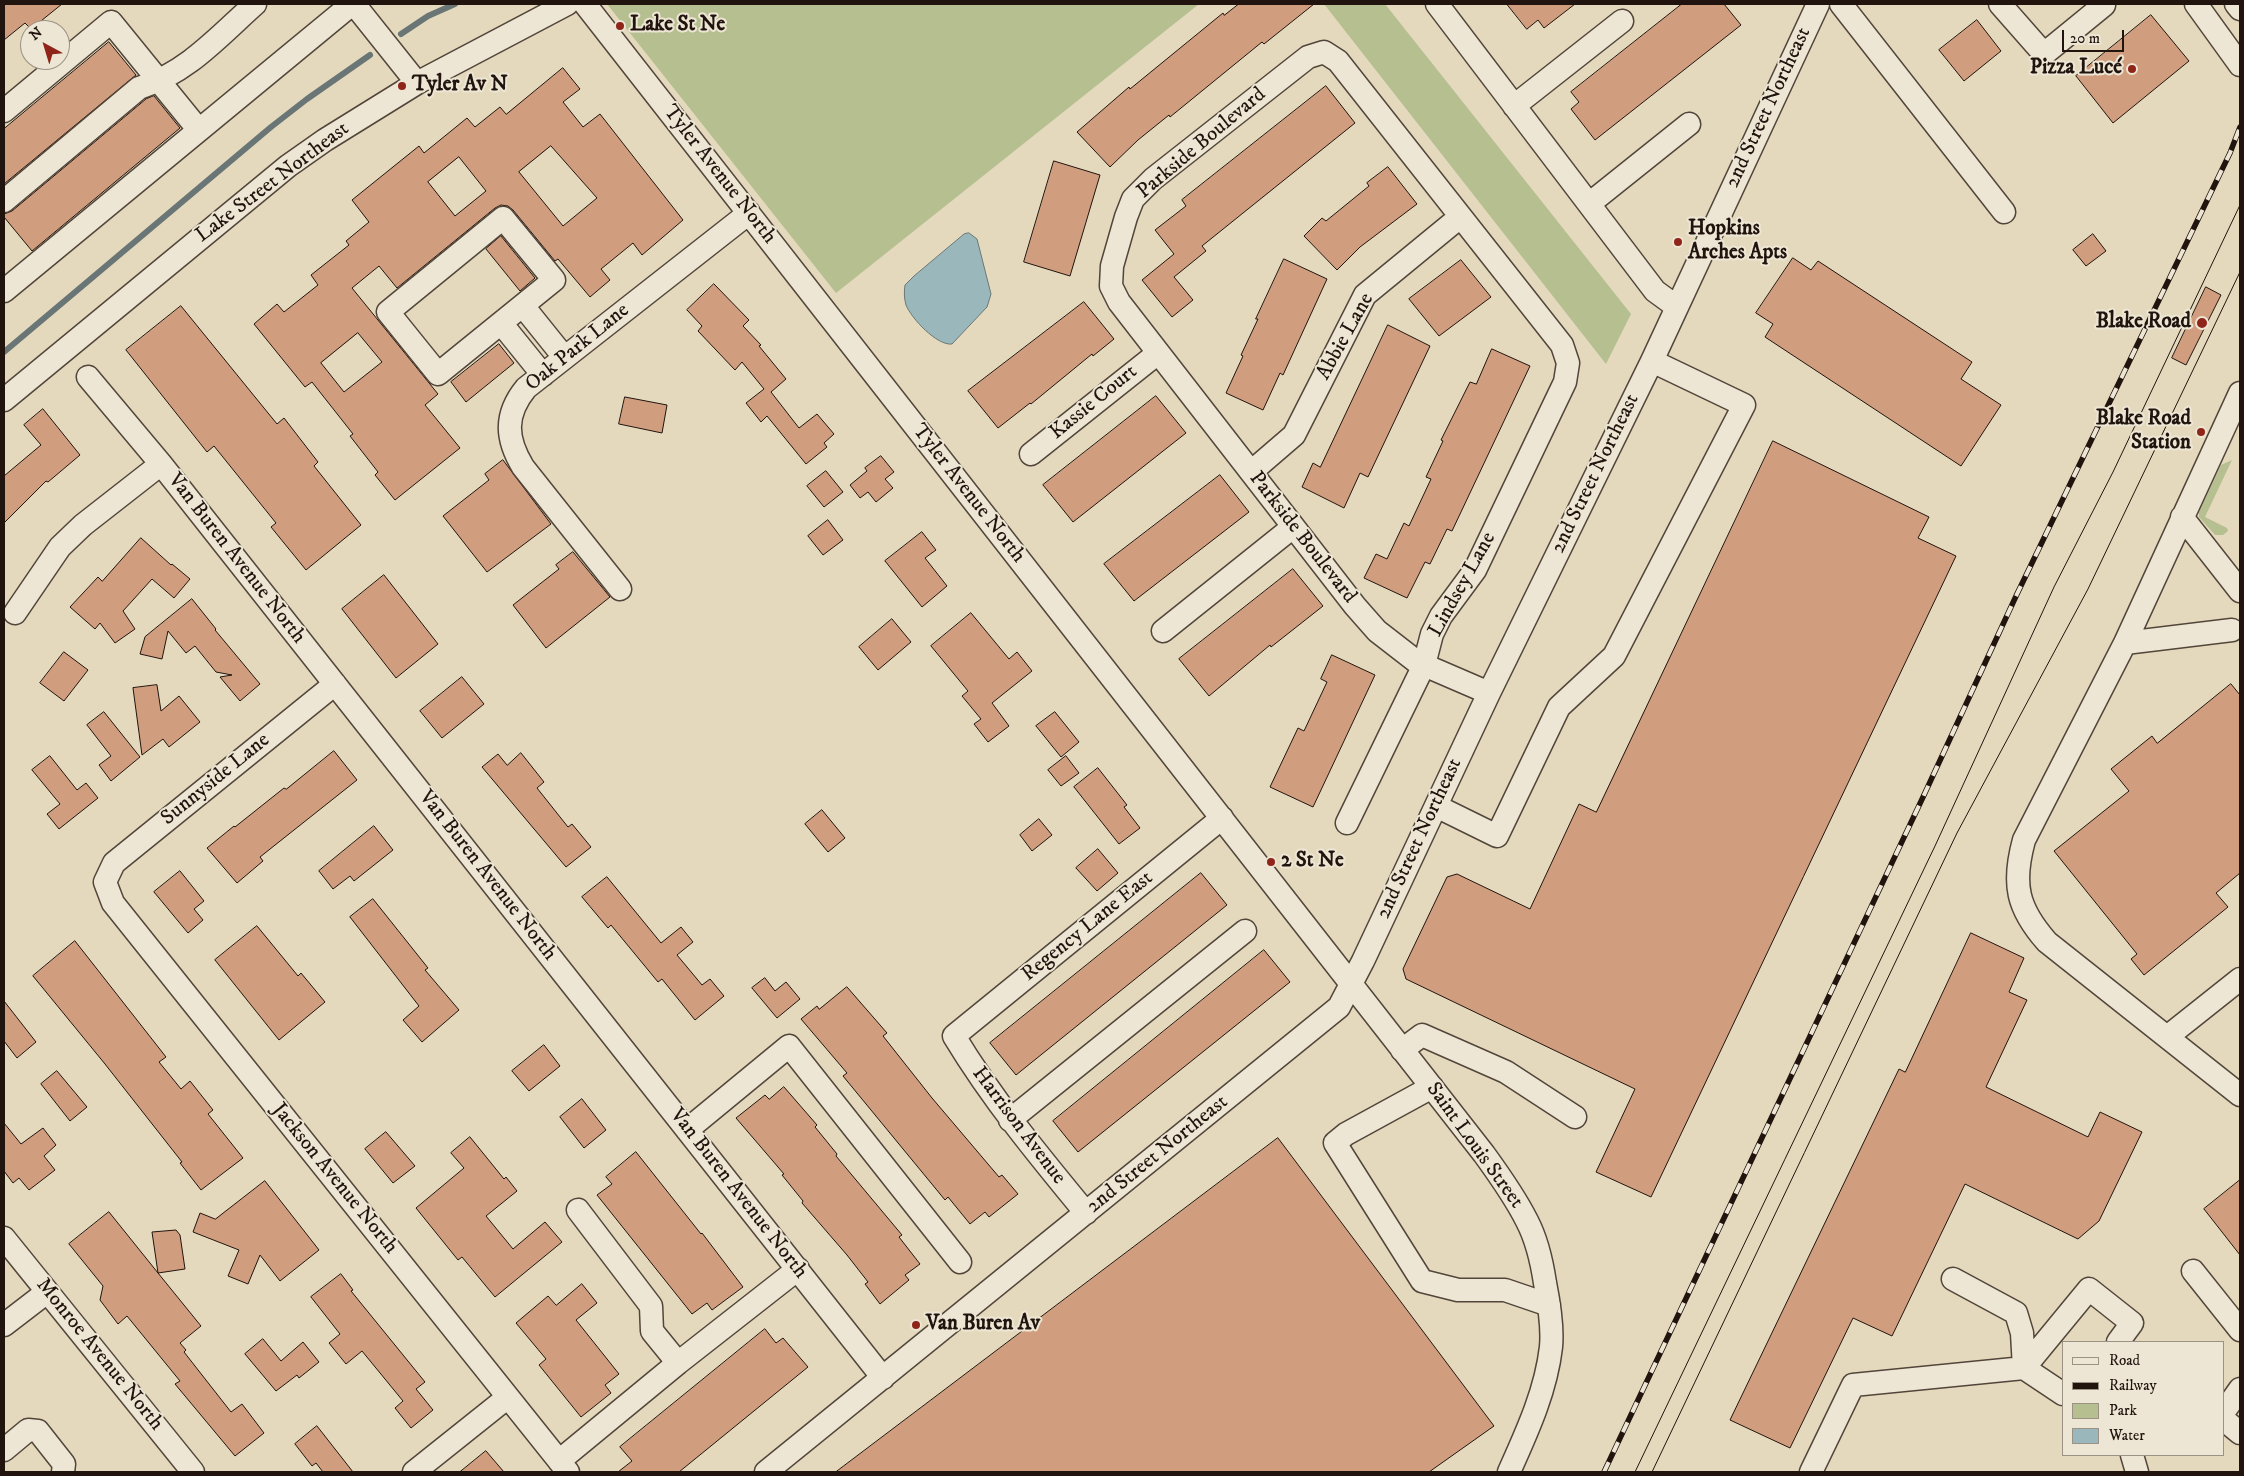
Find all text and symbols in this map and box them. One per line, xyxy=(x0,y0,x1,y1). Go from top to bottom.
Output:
place label: Lake St Ne xyxy=(630,13,725,39)
north arrow xyxy=(20,20,70,70)
marker: Lake St Ne xyxy=(614,20,626,32)
scale bar xyxy=(2064,20,2126,52)
text: N xyxy=(26,24,46,45)
street label: 2nd Street Northeast xyxy=(1721,24,1817,192)
text: 20 m xyxy=(2070,29,2100,48)
place label: Pizza Lucé xyxy=(2030,56,2122,82)
marker: Pizza Lucé xyxy=(2126,63,2138,75)
place label: Tyler Av N xyxy=(412,73,508,99)
marker: Tyler Av N xyxy=(396,80,408,92)
street label: Parkside Boulevard xyxy=(1133,83,1271,205)
street label: Tyler Avenue North xyxy=(657,101,781,249)
street label: Lake Street Northeast xyxy=(191,117,355,249)
place label: Hopkins Arches Apts xyxy=(1688,217,1787,267)
marker: Hopkins Arches Apts xyxy=(1672,236,1684,248)
street label: Abbie Lane xyxy=(1312,289,1380,385)
street label: Oak Park Lane xyxy=(521,299,635,397)
place label: Blake Road xyxy=(2096,310,2191,336)
marker: Blake Road xyxy=(2195,316,2209,330)
street label: Kassie Court xyxy=(1045,360,1143,446)
street label: 2nd Street Northeast xyxy=(1547,390,1645,558)
place label: Blake Road Station xyxy=(2096,407,2191,457)
street label: Tyler Avenue North xyxy=(906,420,1030,568)
marker: Blake Road Station xyxy=(2195,426,2207,438)
street label: Parkside Boulevard xyxy=(1243,467,1361,609)
street label: Van Buren Avenue North xyxy=(162,469,310,649)
street label: Lindsey Lane xyxy=(1424,528,1502,642)
street label: Sunnyside Lane xyxy=(157,728,275,832)
street label: 2nd Street Northeast xyxy=(1372,755,1468,923)
street label: Van Buren Avenue North xyxy=(413,786,561,966)
place label: 2 St Ne xyxy=(1281,849,1344,875)
marker: 2 St Ne xyxy=(1265,856,1277,868)
street label: Regency Lane East xyxy=(1017,866,1159,988)
street label: Harrison Avenue xyxy=(966,1062,1070,1190)
street label: Saint Louis Street xyxy=(1420,1078,1528,1214)
street label: 2nd Street Northeast xyxy=(1082,1090,1234,1220)
street label: Jackson Avenue North xyxy=(266,1099,402,1259)
street label: Van Buren Avenue North xyxy=(664,1104,812,1284)
street label: Monroe Avenue North xyxy=(30,1274,168,1436)
place label: Van Buren Av xyxy=(926,1312,1040,1338)
marker: Van Buren Av xyxy=(910,1319,922,1331)
legend xyxy=(2062,1341,2224,1456)
text: Road xyxy=(2109,1351,2140,1370)
text: Railway xyxy=(2109,1376,2157,1395)
text: Park xyxy=(2109,1401,2137,1420)
text: Water xyxy=(2109,1426,2145,1445)

